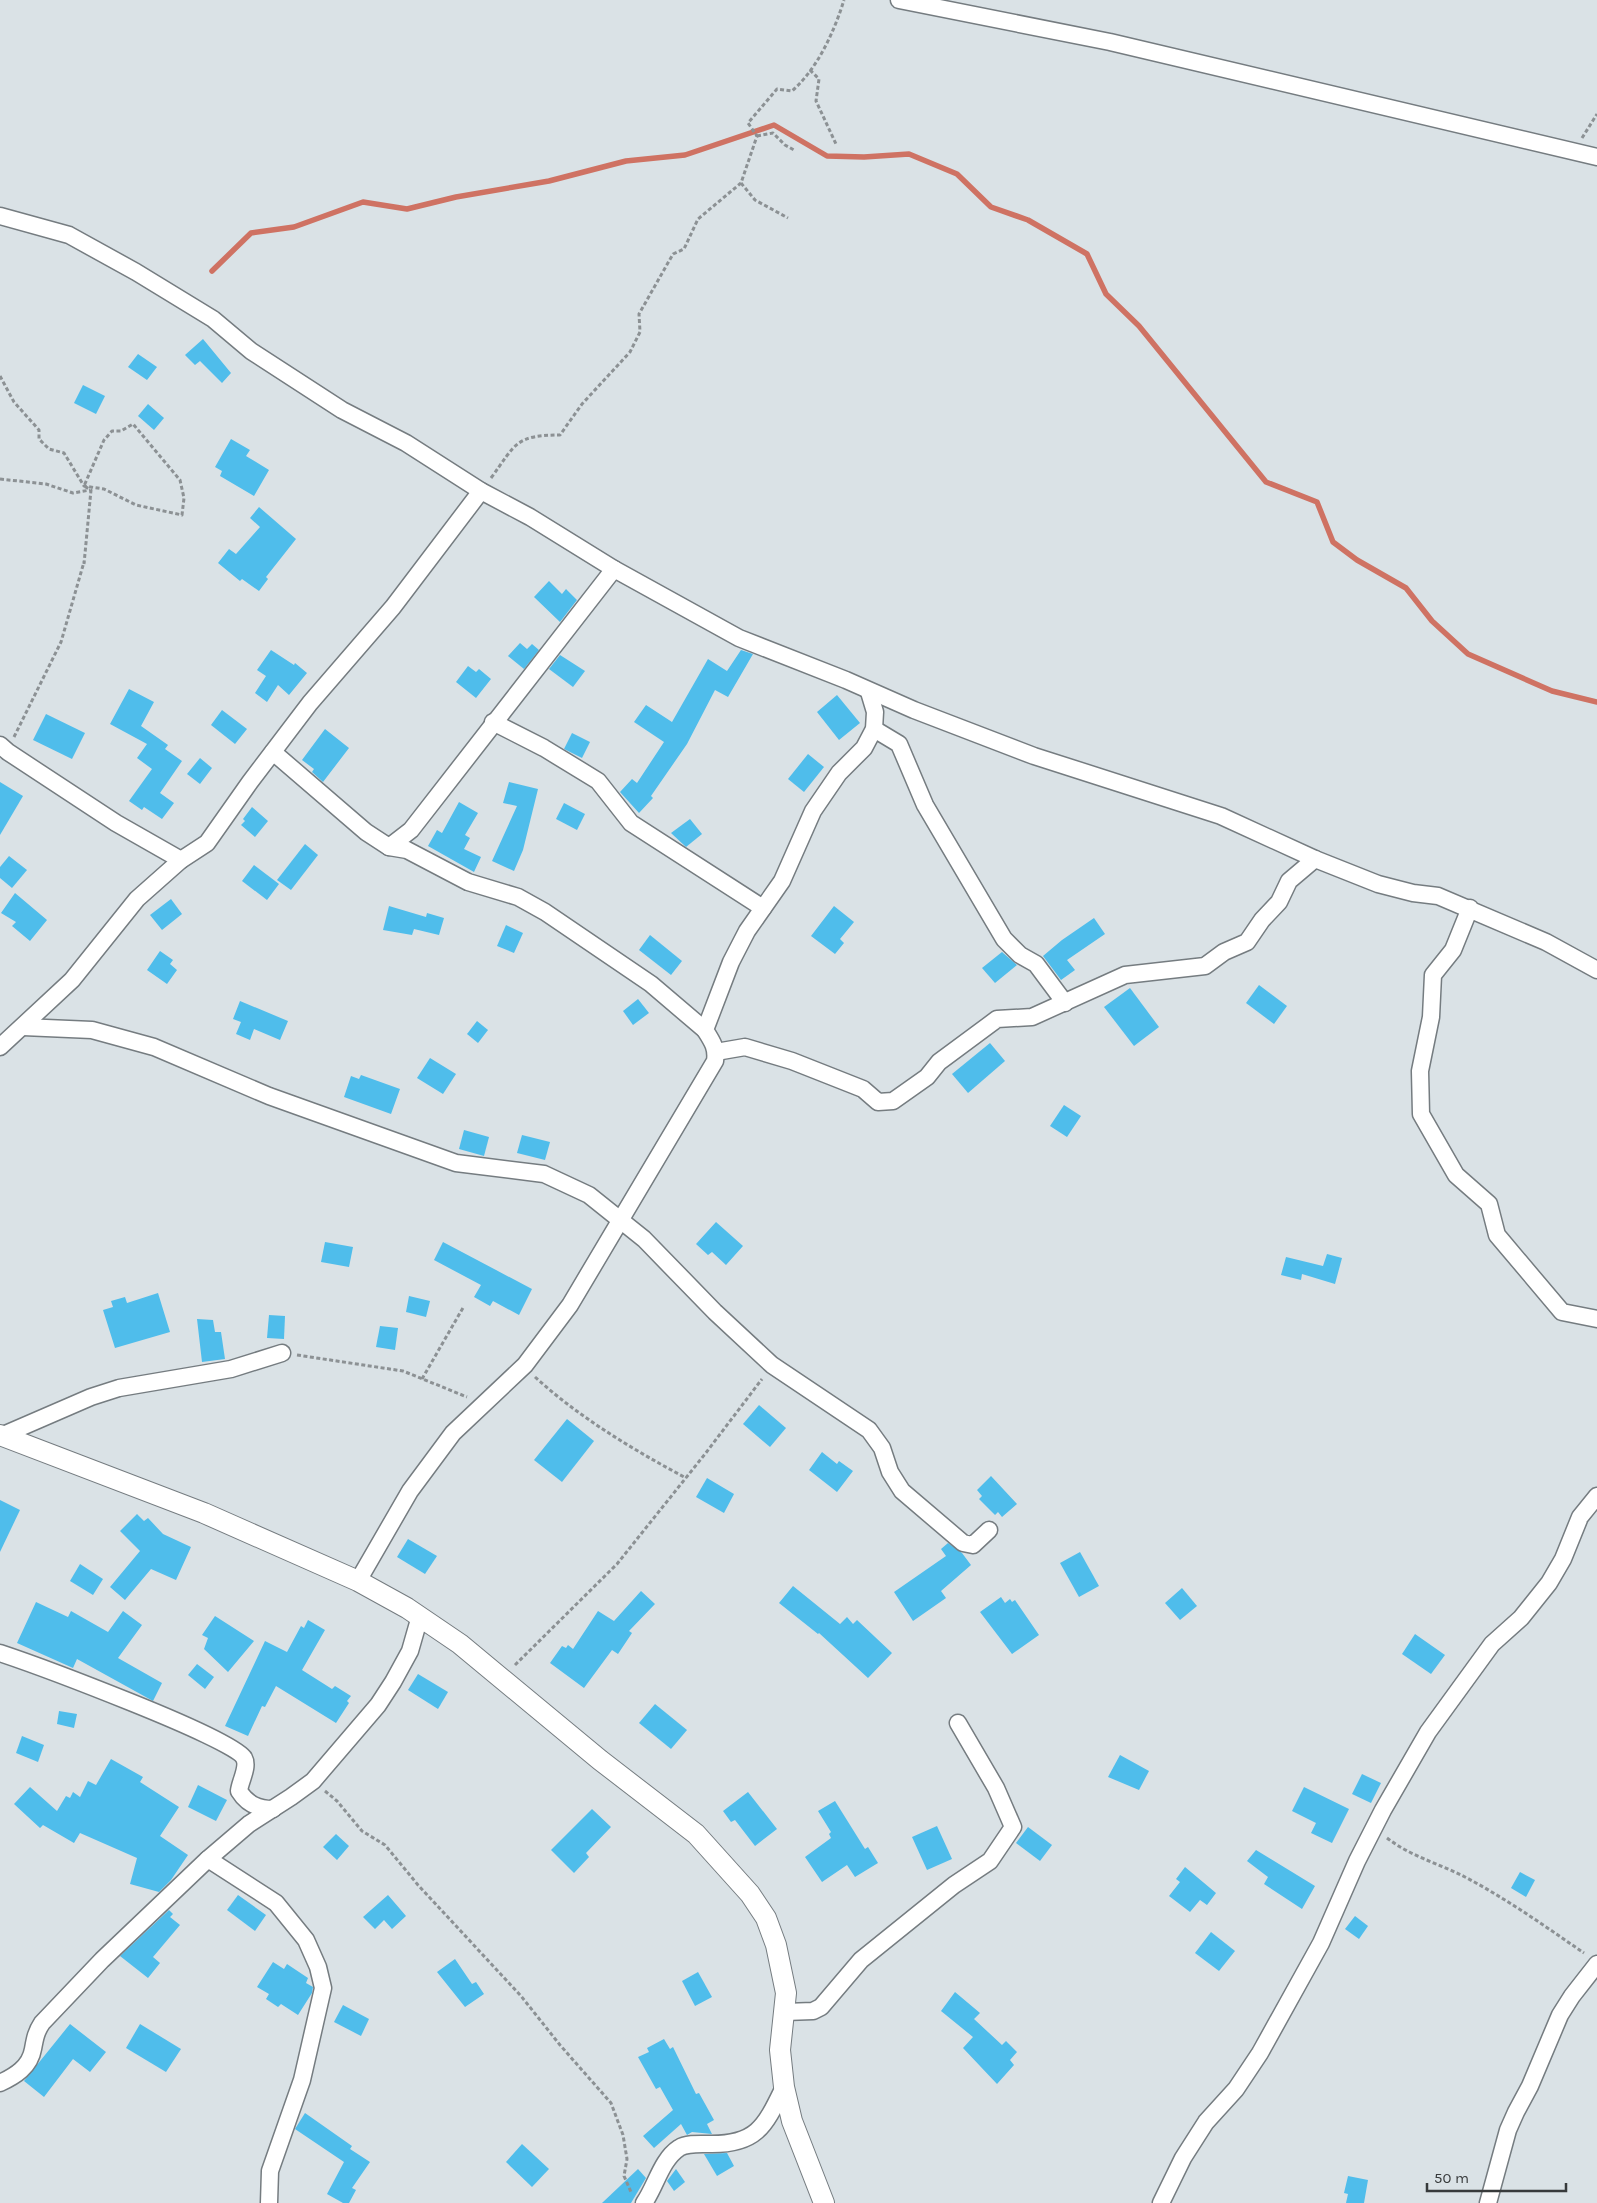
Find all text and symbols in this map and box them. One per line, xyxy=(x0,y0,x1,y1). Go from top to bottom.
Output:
scale bar xyxy=(1427,2160,1566,2192)
text: 50 m xyxy=(1434,2169,1469,2187)

